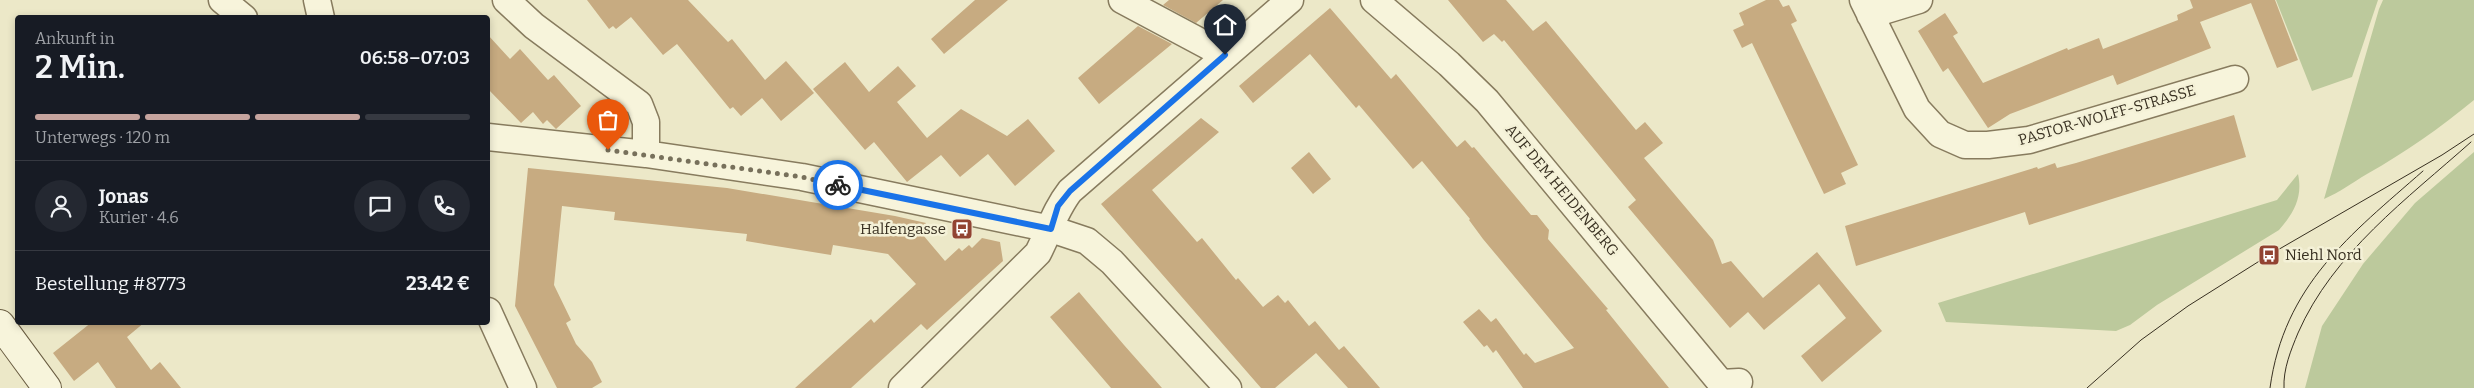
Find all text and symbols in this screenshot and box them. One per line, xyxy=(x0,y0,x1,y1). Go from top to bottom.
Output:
pin xyxy=(1204,4,1246,55)
icon: home xyxy=(1211,11,1239,39)
text: Ankunft in xyxy=(35,29,115,48)
text: 06:58–07:03 xyxy=(360,46,470,69)
text: 2 Min. xyxy=(35,48,125,86)
street label: PASTOR-WOLFF-STRASSE xyxy=(2016,81,2198,149)
pin xyxy=(587,99,629,150)
icon: bag xyxy=(594,106,622,134)
street label: AUF DEM HEIDENBERG xyxy=(1502,120,1622,260)
text: Unterwegs · 120 m xyxy=(35,128,170,147)
courier xyxy=(813,160,863,210)
icon: bike xyxy=(824,171,852,199)
button: person xyxy=(35,180,87,232)
button: chat xyxy=(354,180,406,232)
button: phone xyxy=(418,180,470,232)
text: Jonas xyxy=(99,185,149,208)
text: Kurier · 4.6 xyxy=(99,208,179,227)
bus stop icon: Halfengasse xyxy=(950,217,974,241)
place label: Halfengasse xyxy=(860,220,946,238)
bus stop icon: Niehl Nord xyxy=(2257,243,2281,267)
place label: Niehl Nord xyxy=(2285,246,2362,264)
text: Bestellung #8773 xyxy=(35,272,186,295)
text: 23.42 € xyxy=(406,272,470,295)

